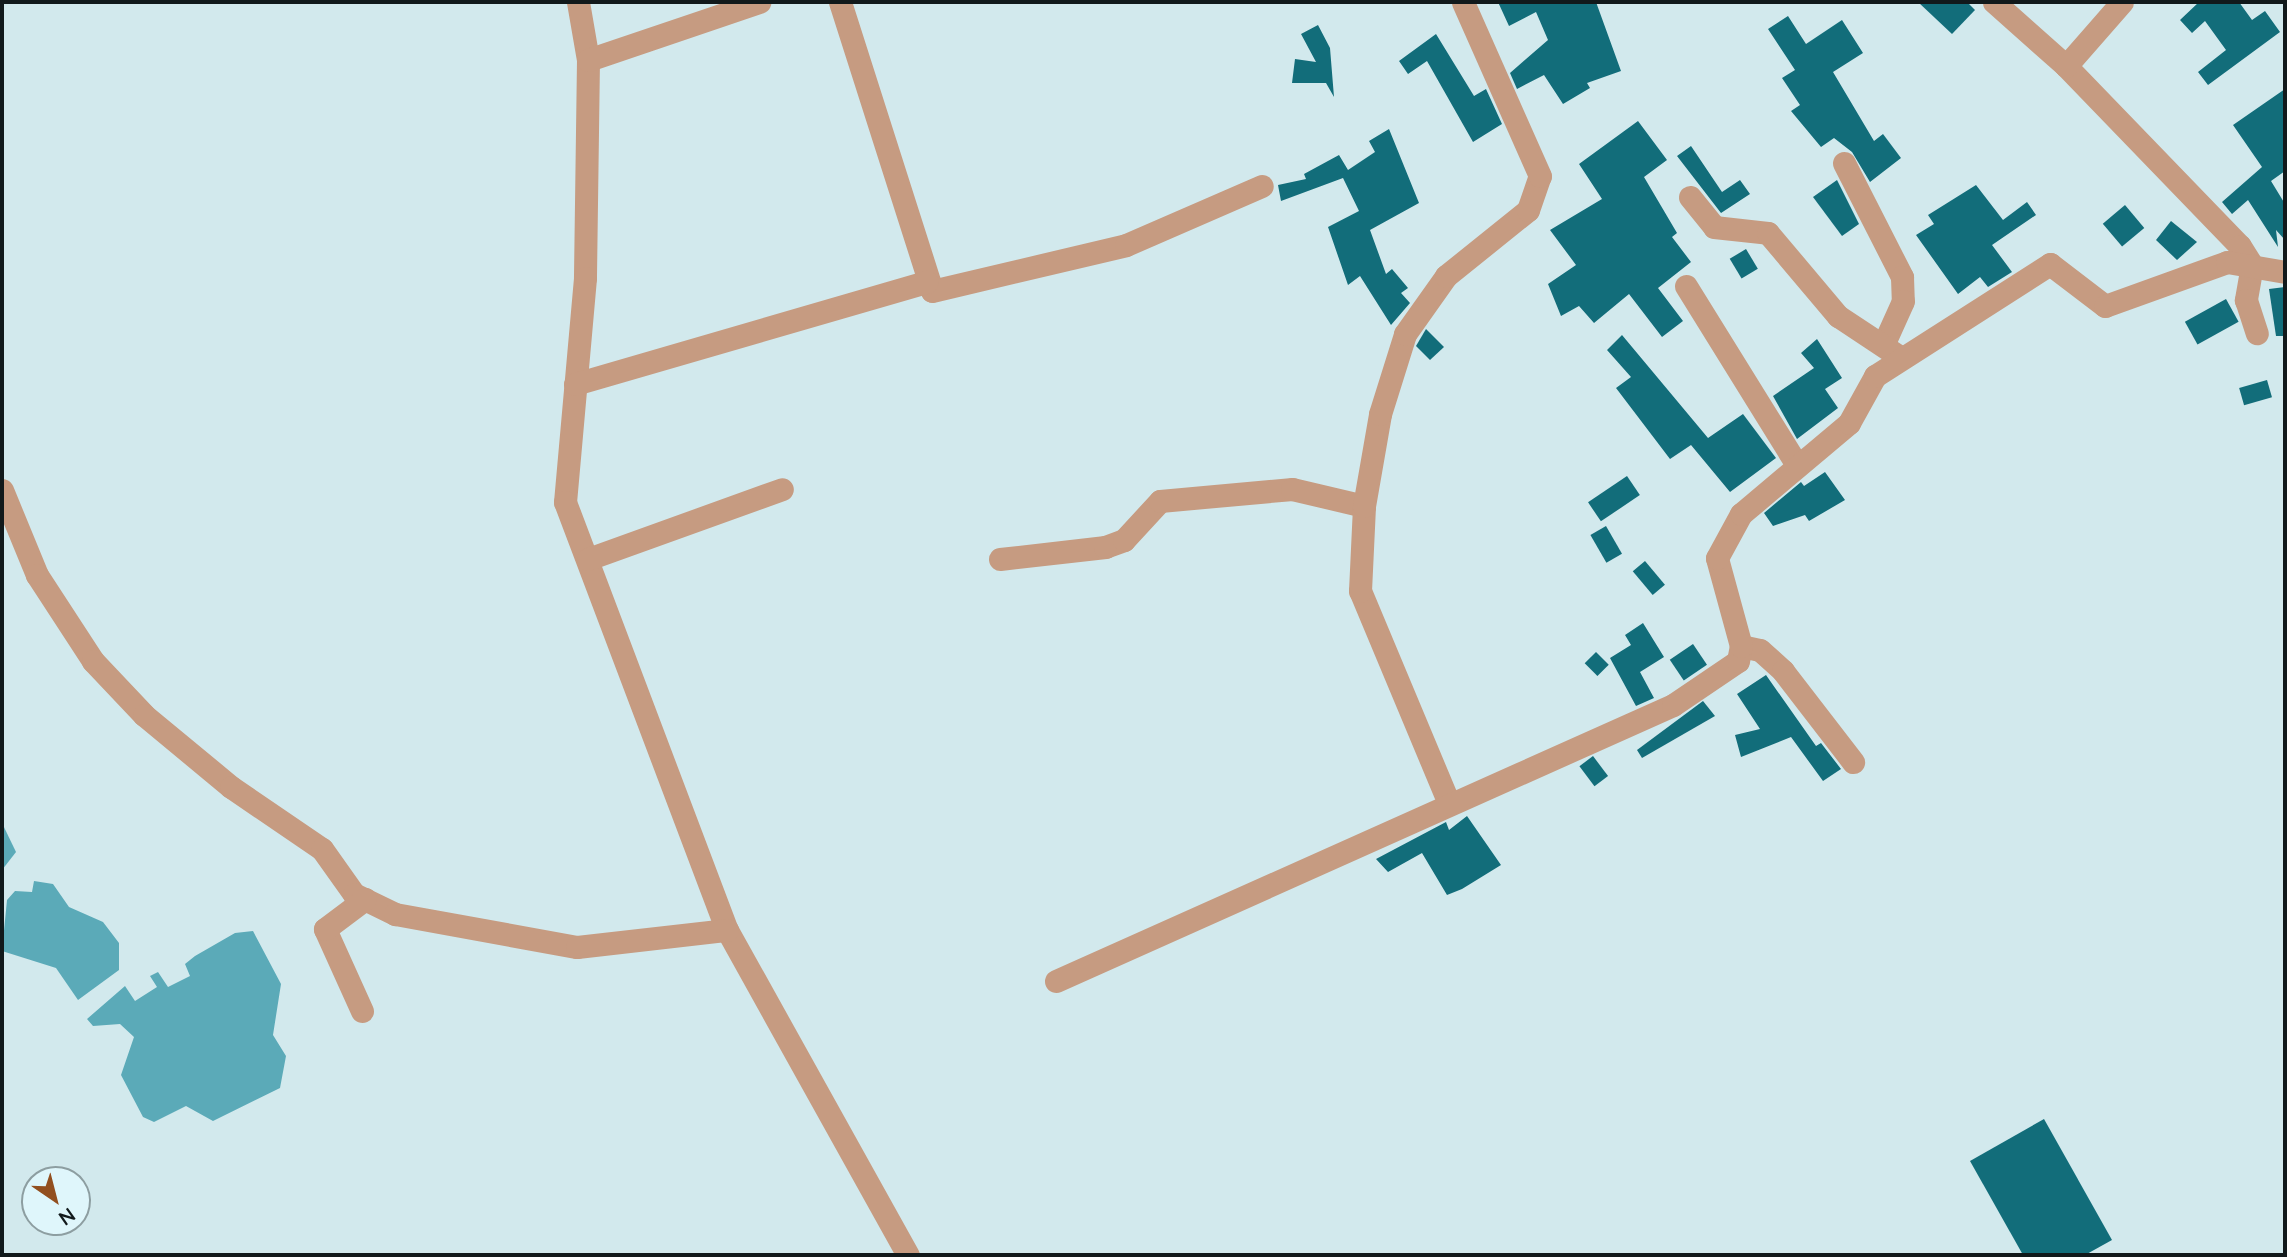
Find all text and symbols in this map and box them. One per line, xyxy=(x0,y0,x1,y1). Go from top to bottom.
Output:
north arrow xyxy=(21,1166,91,1236)
text: N xyxy=(55,1203,80,1231)

